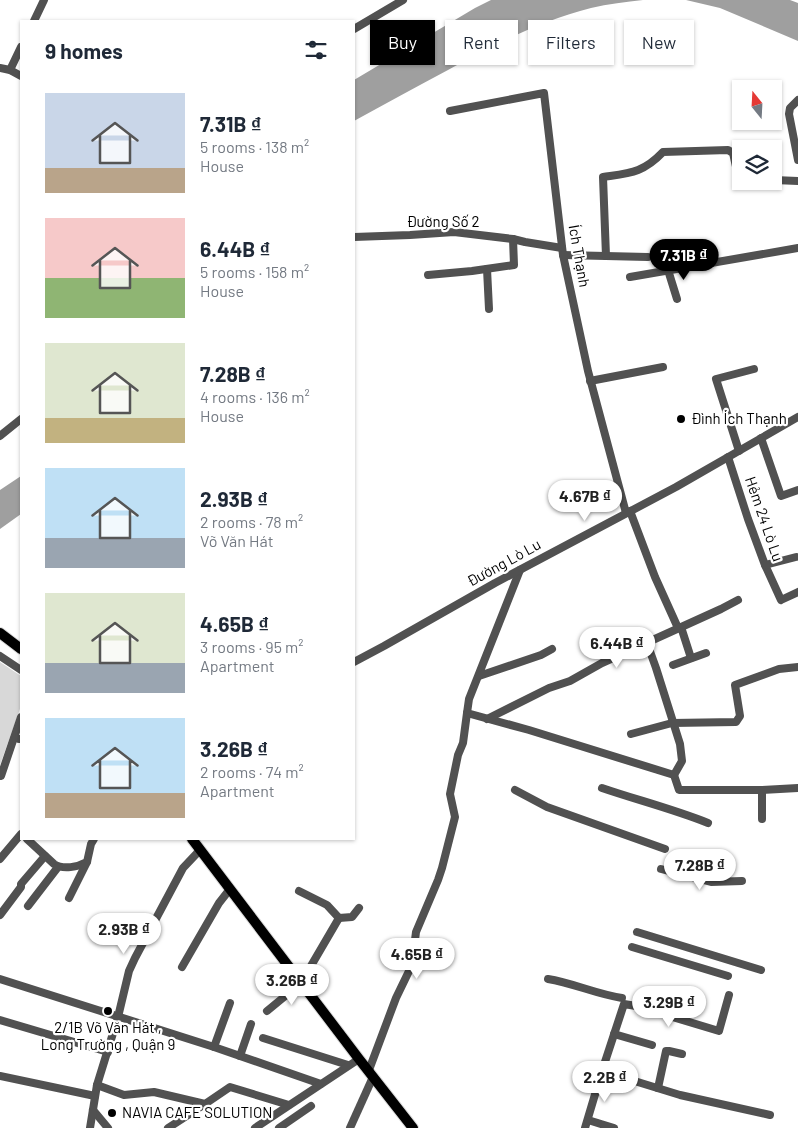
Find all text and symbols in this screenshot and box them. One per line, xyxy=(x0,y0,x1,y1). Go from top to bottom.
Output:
chip: Buy xyxy=(370,20,435,65)
chip: Rent xyxy=(445,20,518,65)
chip: Filters xyxy=(528,20,614,65)
chip: New xyxy=(624,20,694,65)
icon: filters xyxy=(302,36,330,64)
text: 9 homes xyxy=(45,38,123,63)
north arrow xyxy=(732,80,782,130)
map controls xyxy=(732,80,782,190)
text: 7.31B ₫ xyxy=(200,111,261,136)
icon: home xyxy=(85,113,145,173)
text: 5 rooms · 138 m² xyxy=(200,137,309,156)
button: layers xyxy=(732,140,782,190)
text: House xyxy=(200,156,244,175)
street label: Đường Số 2 xyxy=(406,212,480,230)
street label: Ích Thạnh xyxy=(566,223,594,289)
text: 6.44B ₫ xyxy=(200,236,270,261)
icon: home xyxy=(85,238,145,298)
pin: 7.31B ₫ xyxy=(638,238,730,281)
text: 7.31B ₫ xyxy=(661,245,707,264)
text: 5 rooms · 158 m² xyxy=(200,262,309,281)
text: House xyxy=(200,281,244,300)
text: 7.28B ₫ xyxy=(200,361,266,386)
icon: home xyxy=(85,363,145,423)
text: 4 rooms · 136 m² xyxy=(200,387,310,406)
text: House xyxy=(200,406,244,425)
place label: Đình Ích Thạnh xyxy=(691,409,787,427)
marker: Đình Ích Thạnh xyxy=(675,413,687,425)
street label: Hẻm 24 Lò Lu xyxy=(742,474,788,564)
pin: 4.67B ₫ xyxy=(539,480,631,522)
text: 2.93B ₫ xyxy=(200,486,268,511)
text: 4.67B ₫ xyxy=(559,486,611,505)
icon: home xyxy=(85,488,145,548)
text: 2 rooms · 78 m² xyxy=(200,512,303,531)
text: Võ Văn Hát xyxy=(200,531,274,550)
street label: Đường Lò Lu xyxy=(464,535,543,590)
text: 4.65B ₫ xyxy=(200,611,269,636)
icon: home xyxy=(85,613,145,673)
pin: 6.44B ₫ xyxy=(571,626,663,669)
text: 6.44B ₫ xyxy=(590,633,644,652)
text: 3 rooms · 95 m² xyxy=(200,637,304,656)
text: Apartment xyxy=(200,656,275,675)
text: 3.26B ₫ xyxy=(200,736,268,761)
icon: home xyxy=(85,738,145,798)
text: 2 rooms · 74 m² xyxy=(200,762,304,781)
text: Apartment xyxy=(200,781,275,800)
pin: 7.28B ₫ xyxy=(654,848,746,891)
text: 7.28B ₫ xyxy=(675,855,725,874)
pin: 2.93B ₫ xyxy=(78,912,170,955)
text: 2.93B ₫ xyxy=(98,919,150,938)
pin: 4.65B ₫ xyxy=(371,938,463,980)
text: 4.65B ₫ xyxy=(391,944,443,963)
pin: 3.26B ₫ xyxy=(246,964,338,1006)
text: 3.26B ₫ xyxy=(266,970,318,989)
pin: 3.29B ₫ xyxy=(623,986,715,1028)
text: 3.29B ₫ xyxy=(643,992,695,1011)
marker: 2/1B Võ Văn Hát , Long Trường , Quận 9 xyxy=(102,1005,114,1017)
place label: 2/1B Võ Văn Hát , Long Trường , Quận 9 xyxy=(41,1018,175,1053)
pin: 2.2B ₫ xyxy=(564,1060,646,1103)
text: 2.2B ₫ xyxy=(583,1067,627,1086)
place label: NAVIA CAFE SOLUTION xyxy=(122,1103,272,1121)
marker: NAVIA CAFE SOLUTION xyxy=(106,1107,118,1119)

